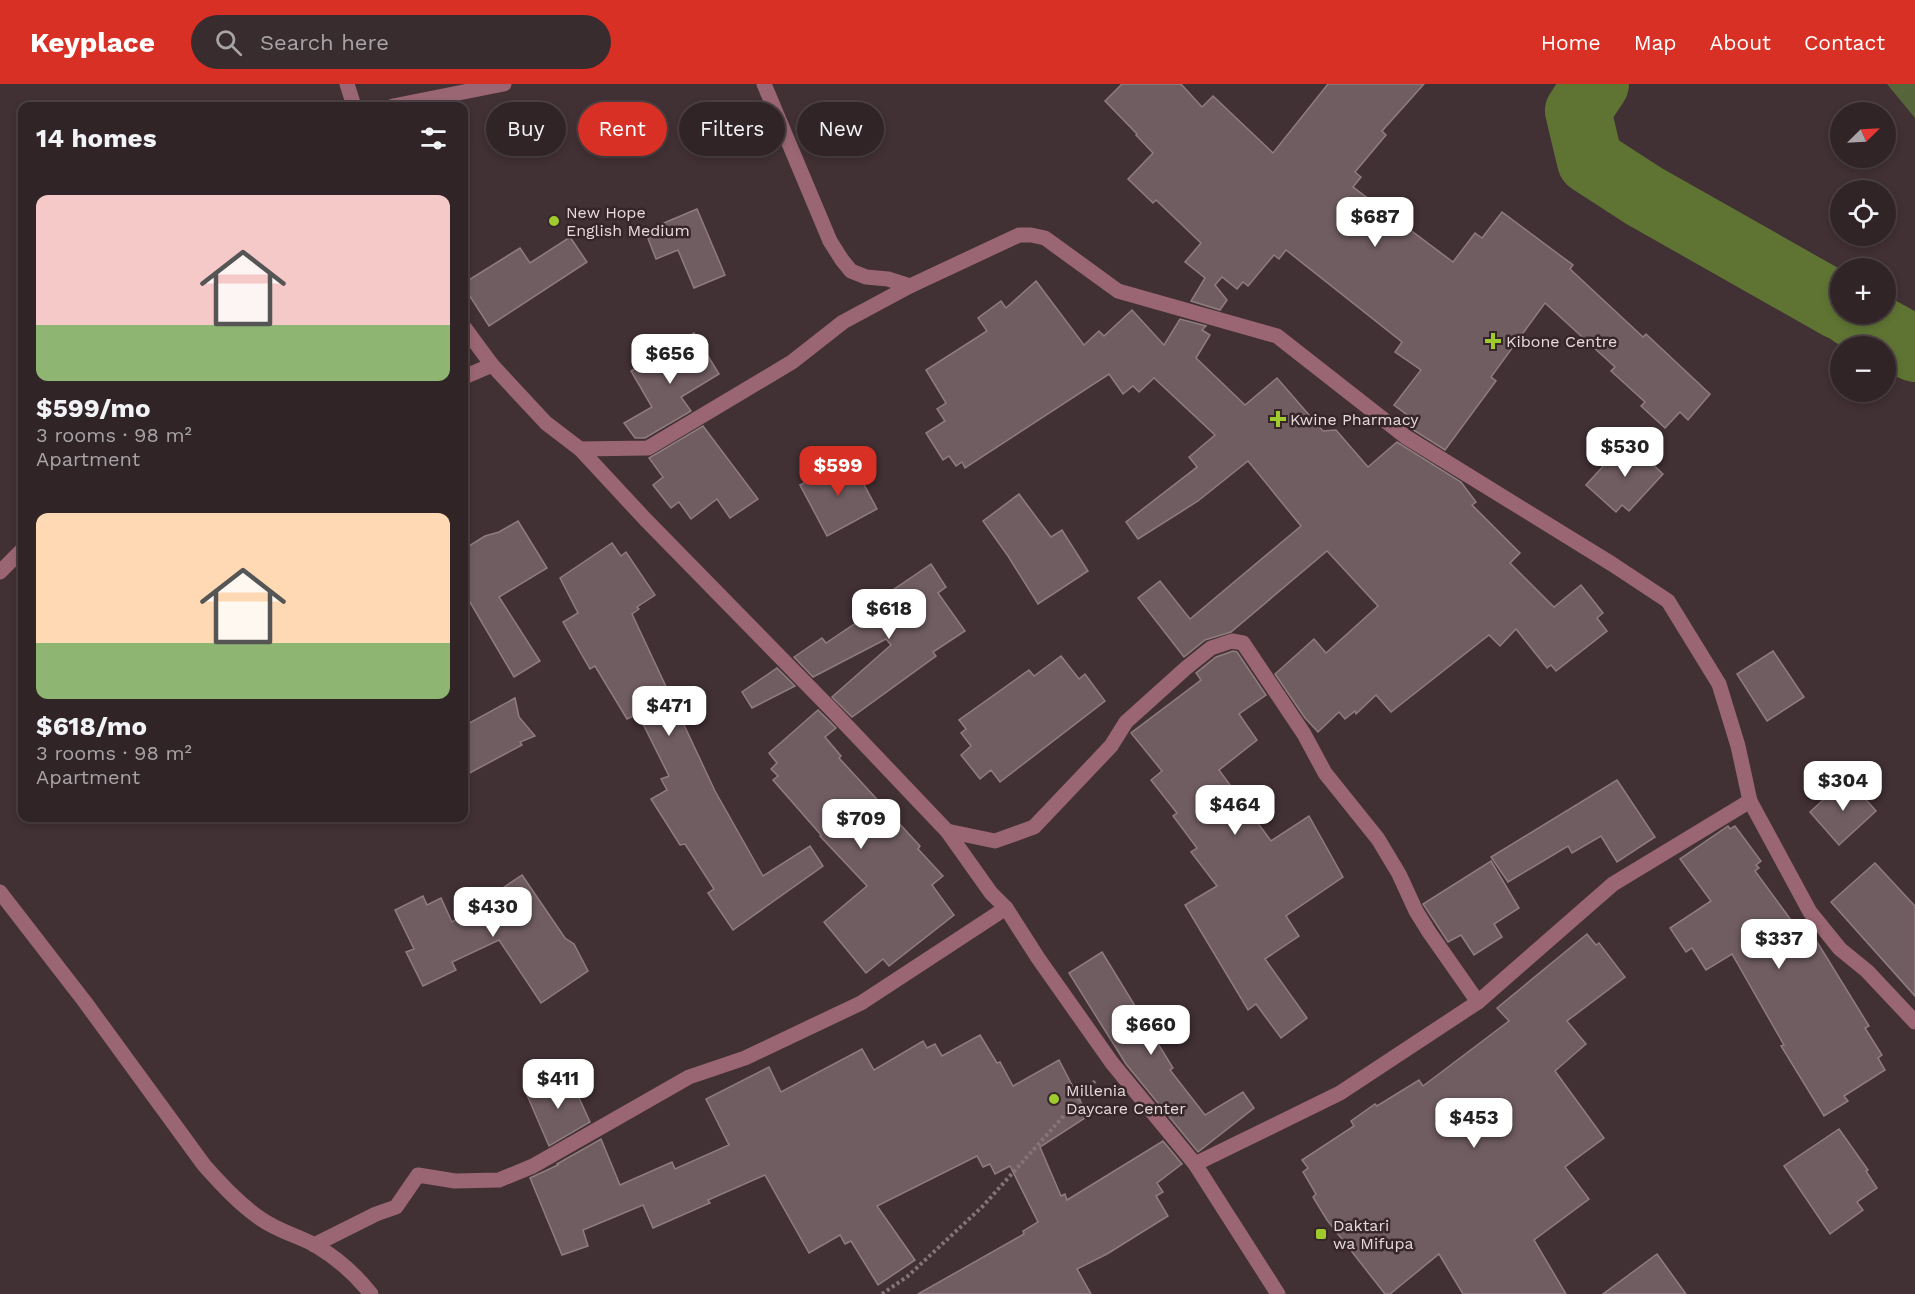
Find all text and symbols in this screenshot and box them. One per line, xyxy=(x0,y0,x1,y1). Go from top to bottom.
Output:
search box xyxy=(191,15,611,69)
text: Keyplace xyxy=(30,26,155,59)
icon: search xyxy=(212,26,245,59)
text: Search here xyxy=(260,30,389,55)
text: Home xyxy=(1541,30,1601,55)
text: Map xyxy=(1634,30,1677,55)
text: About xyxy=(1710,30,1771,55)
text: Contact xyxy=(1804,30,1885,55)
chip: Buy xyxy=(486,102,566,156)
chip: Rent xyxy=(578,102,667,156)
chip: Filters xyxy=(679,102,785,156)
chip: New xyxy=(797,102,884,156)
north arrow xyxy=(1830,102,1896,168)
map controls xyxy=(1830,102,1896,402)
icon: filters xyxy=(417,122,450,155)
text: 14 homes xyxy=(36,123,157,153)
button: locate xyxy=(1830,180,1896,246)
pin: $687 xyxy=(1339,197,1411,248)
place label: New Hope English Medium xyxy=(566,203,690,240)
text: $687 xyxy=(1350,204,1400,228)
marker: New Hope English Medium xyxy=(547,214,561,228)
icon: home xyxy=(189,234,297,342)
button: + xyxy=(1830,258,1896,324)
marker: Kibone Centre xyxy=(1484,332,1502,350)
place label: Kibone Centre xyxy=(1506,332,1617,351)
pin: $656 xyxy=(634,334,706,385)
button: − xyxy=(1830,336,1896,402)
text: $656 xyxy=(645,341,695,365)
text: $599/mo xyxy=(36,393,151,423)
place label: Kwine Pharmacy xyxy=(1290,410,1419,429)
marker: Kwine Pharmacy xyxy=(1271,412,1285,426)
text: 3 rooms · 98 m² xyxy=(36,423,192,447)
pin: $530 xyxy=(1589,427,1661,478)
text: $530 xyxy=(1600,434,1650,458)
pin: $599 xyxy=(802,446,874,497)
text: Apartment xyxy=(36,447,140,471)
text: $599 xyxy=(813,453,863,477)
icon: home xyxy=(189,552,297,660)
pin: $618 xyxy=(853,589,925,640)
text: $618 xyxy=(866,596,912,620)
pin: $471 xyxy=(633,686,705,737)
text: $471 xyxy=(646,693,692,717)
text: $618/mo xyxy=(36,711,147,741)
text: 3 rooms · 98 m² xyxy=(36,741,192,765)
pin: $304 xyxy=(1807,761,1879,812)
text: Apartment xyxy=(36,765,140,789)
text: $304 xyxy=(1818,768,1868,792)
pin: $464 xyxy=(1199,785,1271,836)
text: $464 xyxy=(1210,792,1260,816)
pin: $709 xyxy=(825,799,897,850)
text: $709 xyxy=(836,806,886,830)
pin: $430 xyxy=(457,887,529,938)
text: $430 xyxy=(468,894,518,918)
pin: $337 xyxy=(1743,919,1815,970)
text: $337 xyxy=(1755,926,1803,950)
pin: $660 xyxy=(1115,1005,1187,1056)
text: $660 xyxy=(1126,1012,1176,1036)
pin: $411 xyxy=(522,1059,594,1110)
text: $411 xyxy=(537,1066,579,1090)
place label: Millenia Daycare Center xyxy=(1066,1081,1186,1118)
marker: Millenia Daycare Center xyxy=(1047,1092,1061,1106)
pin: $453 xyxy=(1438,1098,1510,1149)
text: $453 xyxy=(1449,1105,1499,1129)
place label: Daktari wa Mifupa xyxy=(1333,1216,1414,1253)
marker: Daktari wa Mifupa xyxy=(1314,1227,1328,1241)

